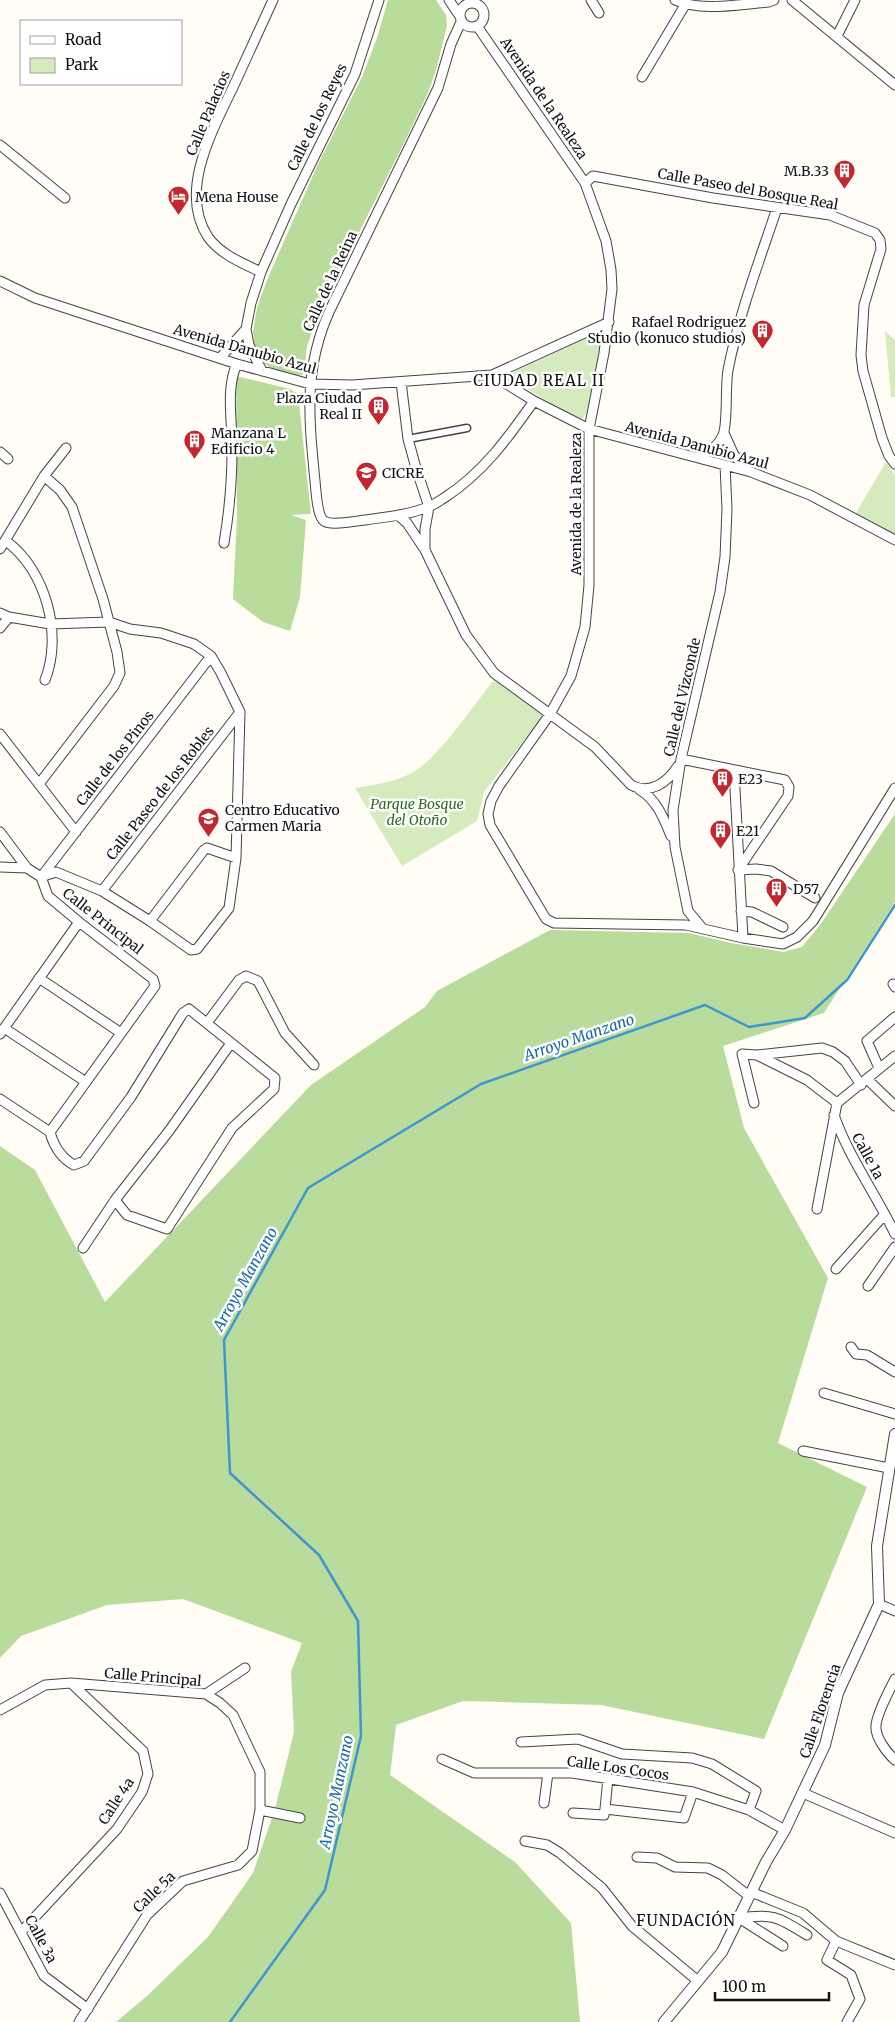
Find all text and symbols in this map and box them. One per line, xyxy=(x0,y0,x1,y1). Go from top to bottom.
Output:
legend xyxy=(20,20,182,85)
text: Road xyxy=(65,30,101,49)
street label: Avenida de la Realeza xyxy=(496,33,592,163)
text: Park xyxy=(65,55,99,74)
street label: Calle de los Reyes xyxy=(283,60,351,174)
street label: Calle Palacios xyxy=(182,68,234,158)
building icon: M.B.33 xyxy=(833,159,857,190)
place label: M.B.33 xyxy=(784,162,829,180)
street label: Calle Paseo del Bosque Real xyxy=(656,164,840,214)
hotel icon: Mena House xyxy=(167,185,191,216)
place label: Mena House xyxy=(195,188,278,206)
street label: Calle de la Reina xyxy=(299,227,361,334)
place label: Rafael Rodriguez Studio (konuco studios) xyxy=(587,313,746,347)
building icon: Rafael Rodriguez Studio (konuco studios) xyxy=(750,318,774,349)
street label: Avenida Danubio Azul xyxy=(170,320,319,378)
district label: CIUDAD REAL II xyxy=(473,371,605,390)
place label: Plaza Ciudad Real II xyxy=(276,389,363,423)
building icon: Plaza Ciudad Real II xyxy=(366,394,390,425)
street label: Avenida Danubio Azul xyxy=(622,417,771,473)
place label: Manzana L Edificio 4 xyxy=(211,424,286,458)
building icon: Manzana L Edificio 4 xyxy=(183,429,207,460)
street label: Avenida de la Realeza xyxy=(567,432,585,577)
school or university icon: CICRE xyxy=(354,461,378,492)
place label: CICRE xyxy=(382,464,424,482)
street label: Calle del Vizconde xyxy=(660,636,704,758)
street label: Calle de los Pinos xyxy=(72,707,158,809)
street label: Calle Paseo de los Robles xyxy=(102,722,218,864)
building icon: E23 xyxy=(710,767,734,798)
place label: E23 xyxy=(738,770,763,788)
park label: Parque Bosque del Otoño xyxy=(370,795,464,829)
place label: Centro Educativo Carmen Maria xyxy=(225,801,340,835)
school or university icon: Centro Educativo Carmen Maria xyxy=(197,806,221,837)
building icon: E21 xyxy=(708,819,732,850)
place label: E21 xyxy=(736,822,759,840)
building icon: D57 xyxy=(765,877,789,908)
place label: D57 xyxy=(793,880,819,898)
street label: Calle Principal xyxy=(59,884,147,958)
water label: Arroyo Manzano xyxy=(520,1009,637,1065)
street label: Calle 1a xyxy=(848,1130,888,1183)
water label: Arroyo Manzano xyxy=(208,1224,281,1335)
street label: Calle Florencia xyxy=(795,1661,845,1761)
street label: Calle Principal xyxy=(104,1664,203,1690)
water label: Arroyo Manzano xyxy=(315,1734,357,1851)
street label: Calle Los Cocos xyxy=(566,1752,670,1784)
street label: Calle 4a xyxy=(94,1774,138,1828)
street label: Calle 5a xyxy=(129,1867,179,1916)
district label: FUNDACIÓN xyxy=(636,1910,736,1930)
street label: Calle 3a xyxy=(21,1912,61,1966)
scale bar xyxy=(715,1970,829,2002)
text: 100 m xyxy=(722,1977,766,1996)

